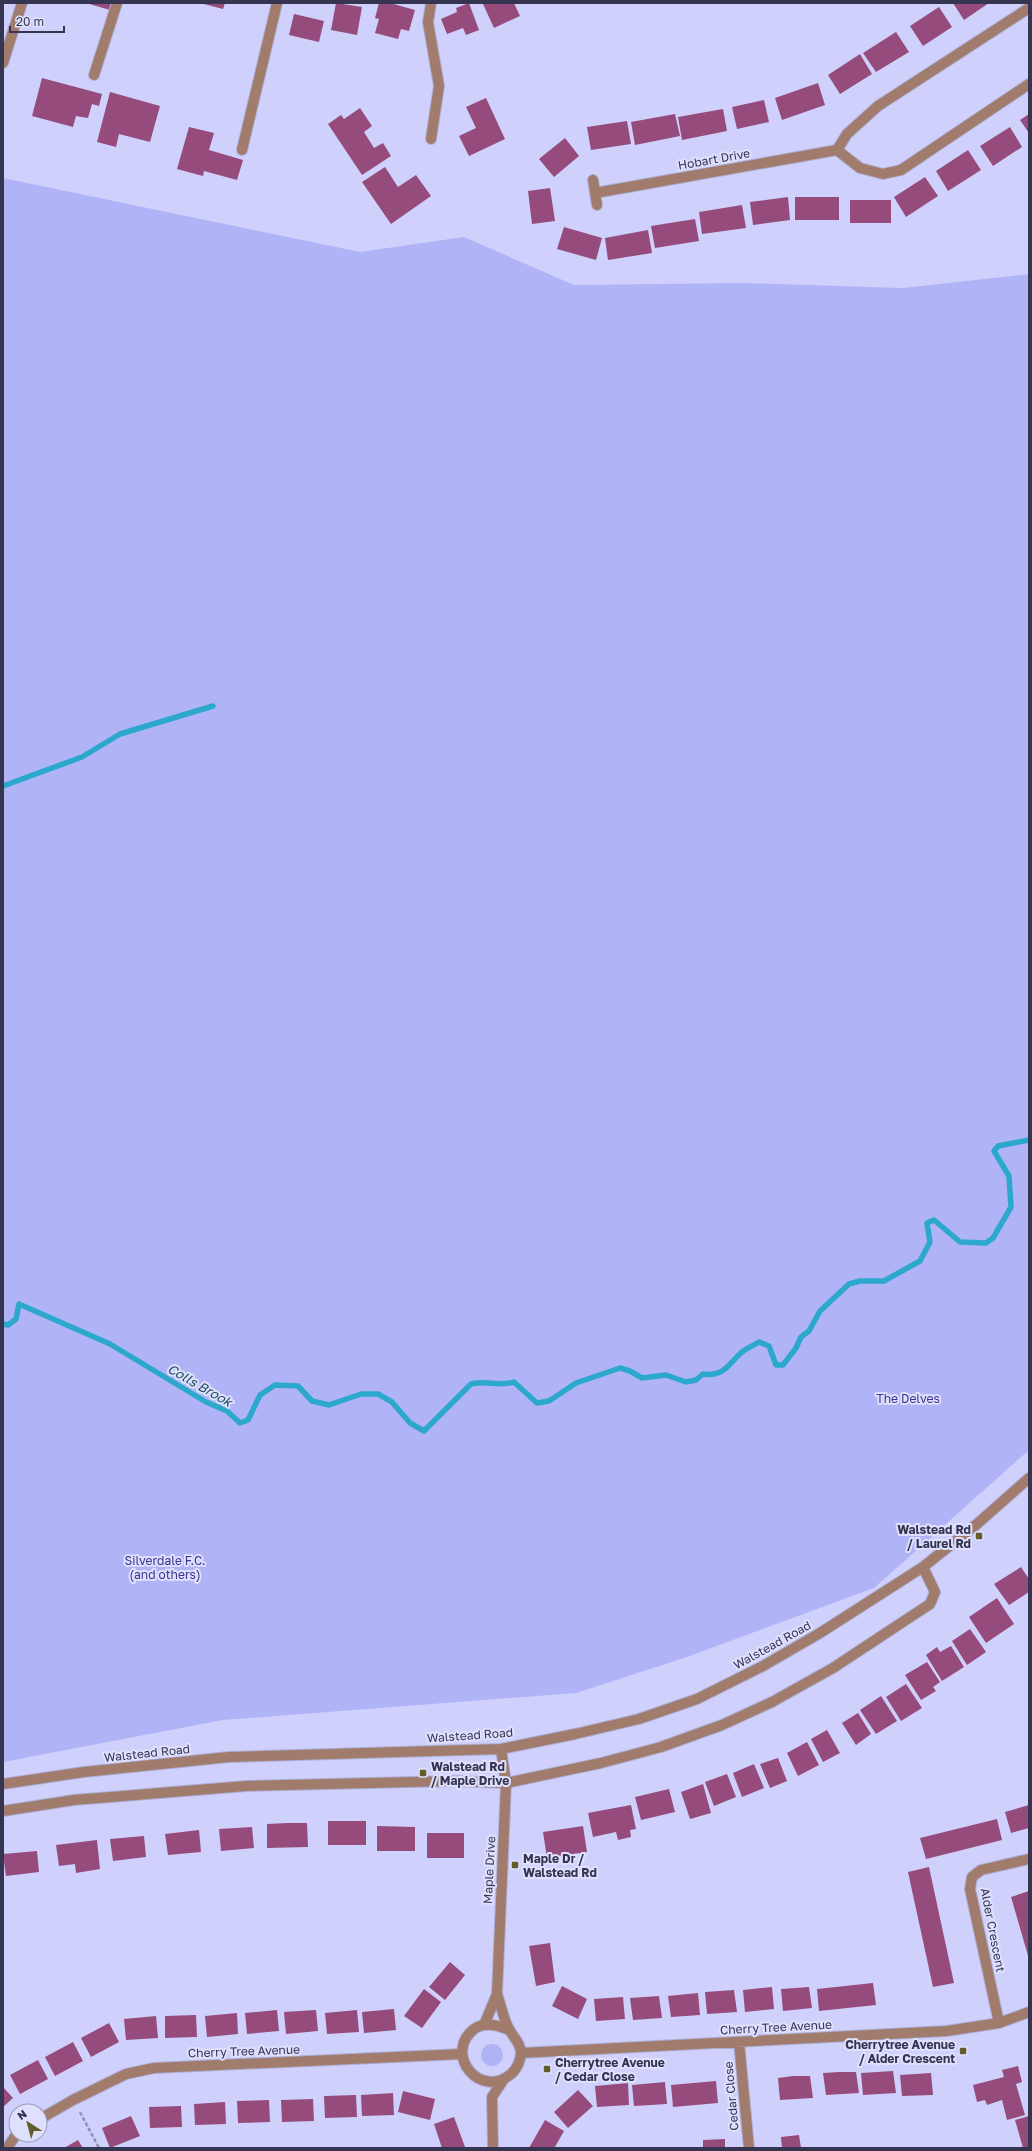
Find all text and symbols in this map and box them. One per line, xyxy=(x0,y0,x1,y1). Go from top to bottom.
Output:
scale bar xyxy=(10,8,64,34)
text: 20 m xyxy=(16,14,44,29)
street label: Hobart Drive xyxy=(677,145,751,173)
water label: Colls Brook xyxy=(165,1360,236,1411)
park label: The Delves xyxy=(876,1391,940,1406)
place label: Walstead Rd / Laurel Rd xyxy=(897,1522,971,1551)
marker: Walstead Rd / Laurel Rd xyxy=(974,1531,984,1541)
park label: Silverdale F.C. (and others) xyxy=(125,1553,205,1582)
street label: Walstead Road xyxy=(731,1618,813,1672)
street label: Walstead Road xyxy=(426,1725,514,1745)
street label: Walstead Road xyxy=(103,1741,191,1765)
place label: Walstead Rd / Maple Drive xyxy=(431,1759,509,1788)
marker: Walstead Rd / Maple Drive xyxy=(418,1768,428,1778)
street label: Maple Drive xyxy=(480,1836,498,1904)
place label: Maple Dr / Walstead Rd xyxy=(523,1851,597,1880)
marker: Maple Dr / Walstead Rd xyxy=(510,1860,520,1870)
street label: Alder Crescent xyxy=(978,1887,1009,1973)
street label: Cherry Tree Avenue xyxy=(720,2017,832,2037)
place label: Cherrytree Avenue / Alder Crescent xyxy=(845,2037,955,2066)
street label: Cherry Tree Avenue xyxy=(188,2042,300,2060)
marker: Cherrytree Avenue / Alder Crescent xyxy=(958,2046,968,2056)
place label: Cherrytree Avenue / Cedar Close xyxy=(555,2055,665,2084)
street label: Cedar Close xyxy=(721,2061,741,2131)
marker: Cherrytree Avenue / Cedar Close xyxy=(542,2064,552,2074)
north arrow xyxy=(8,2103,48,2143)
text: N xyxy=(15,2107,29,2122)

